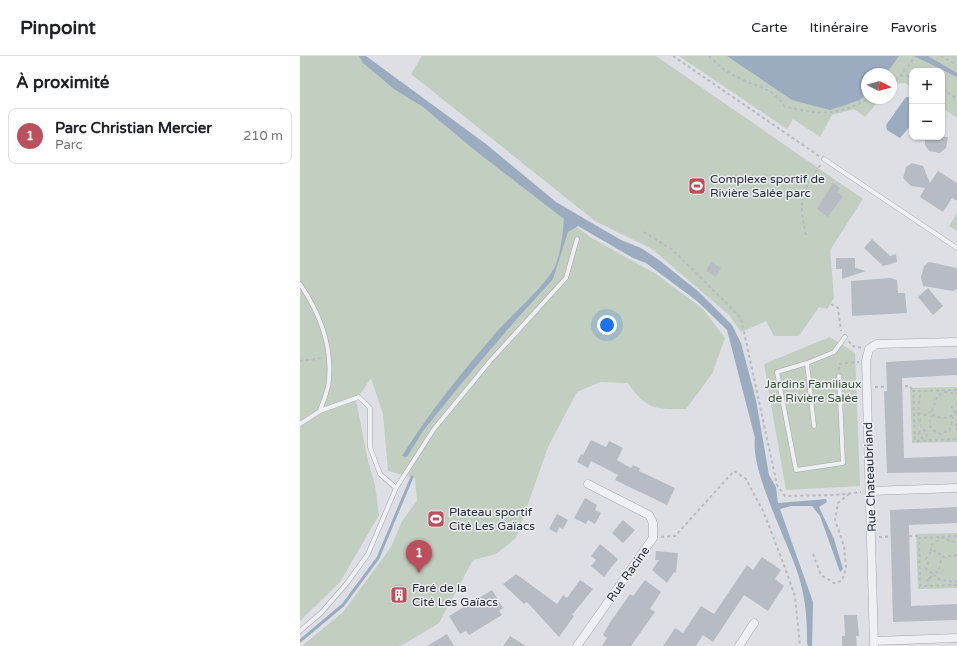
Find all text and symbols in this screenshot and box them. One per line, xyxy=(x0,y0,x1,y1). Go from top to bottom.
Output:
text: Pinpoint xyxy=(20,17,96,39)
text: Carte xyxy=(751,19,787,36)
text: Itinéraire xyxy=(809,19,868,36)
text: Favoris xyxy=(890,19,937,36)
north arrow xyxy=(861,68,897,104)
map controls xyxy=(909,68,945,140)
button: + xyxy=(909,68,945,104)
text: À proximité xyxy=(16,72,109,93)
button: − xyxy=(909,104,945,140)
text: Parc Christian Mercier xyxy=(55,119,212,137)
text: 1 xyxy=(26,128,34,144)
text: 210 m xyxy=(243,128,283,144)
text: Parc xyxy=(55,137,82,153)
place label: Complexe sportif de Rivière Salée parc xyxy=(710,172,825,200)
sports icon: Complexe sportif de Rivière Salée parc xyxy=(687,176,707,196)
your location xyxy=(597,315,617,335)
park label: Jardins Familiaux de Rivière Salée xyxy=(765,377,861,405)
street label: Rue Chateaubriand xyxy=(861,422,879,532)
place label: Plateau sportif Cité Les Gaïacs xyxy=(449,505,535,533)
sports icon: Plateau sportif Cité Les Gaïacs xyxy=(426,509,446,529)
pin: 1 xyxy=(406,540,432,573)
street label: Rue Racine xyxy=(604,543,652,604)
place label: Faré de la Cité Les Gaïacs xyxy=(412,581,498,609)
building icon: Faré de la Cité Les Gaïacs xyxy=(389,585,409,605)

